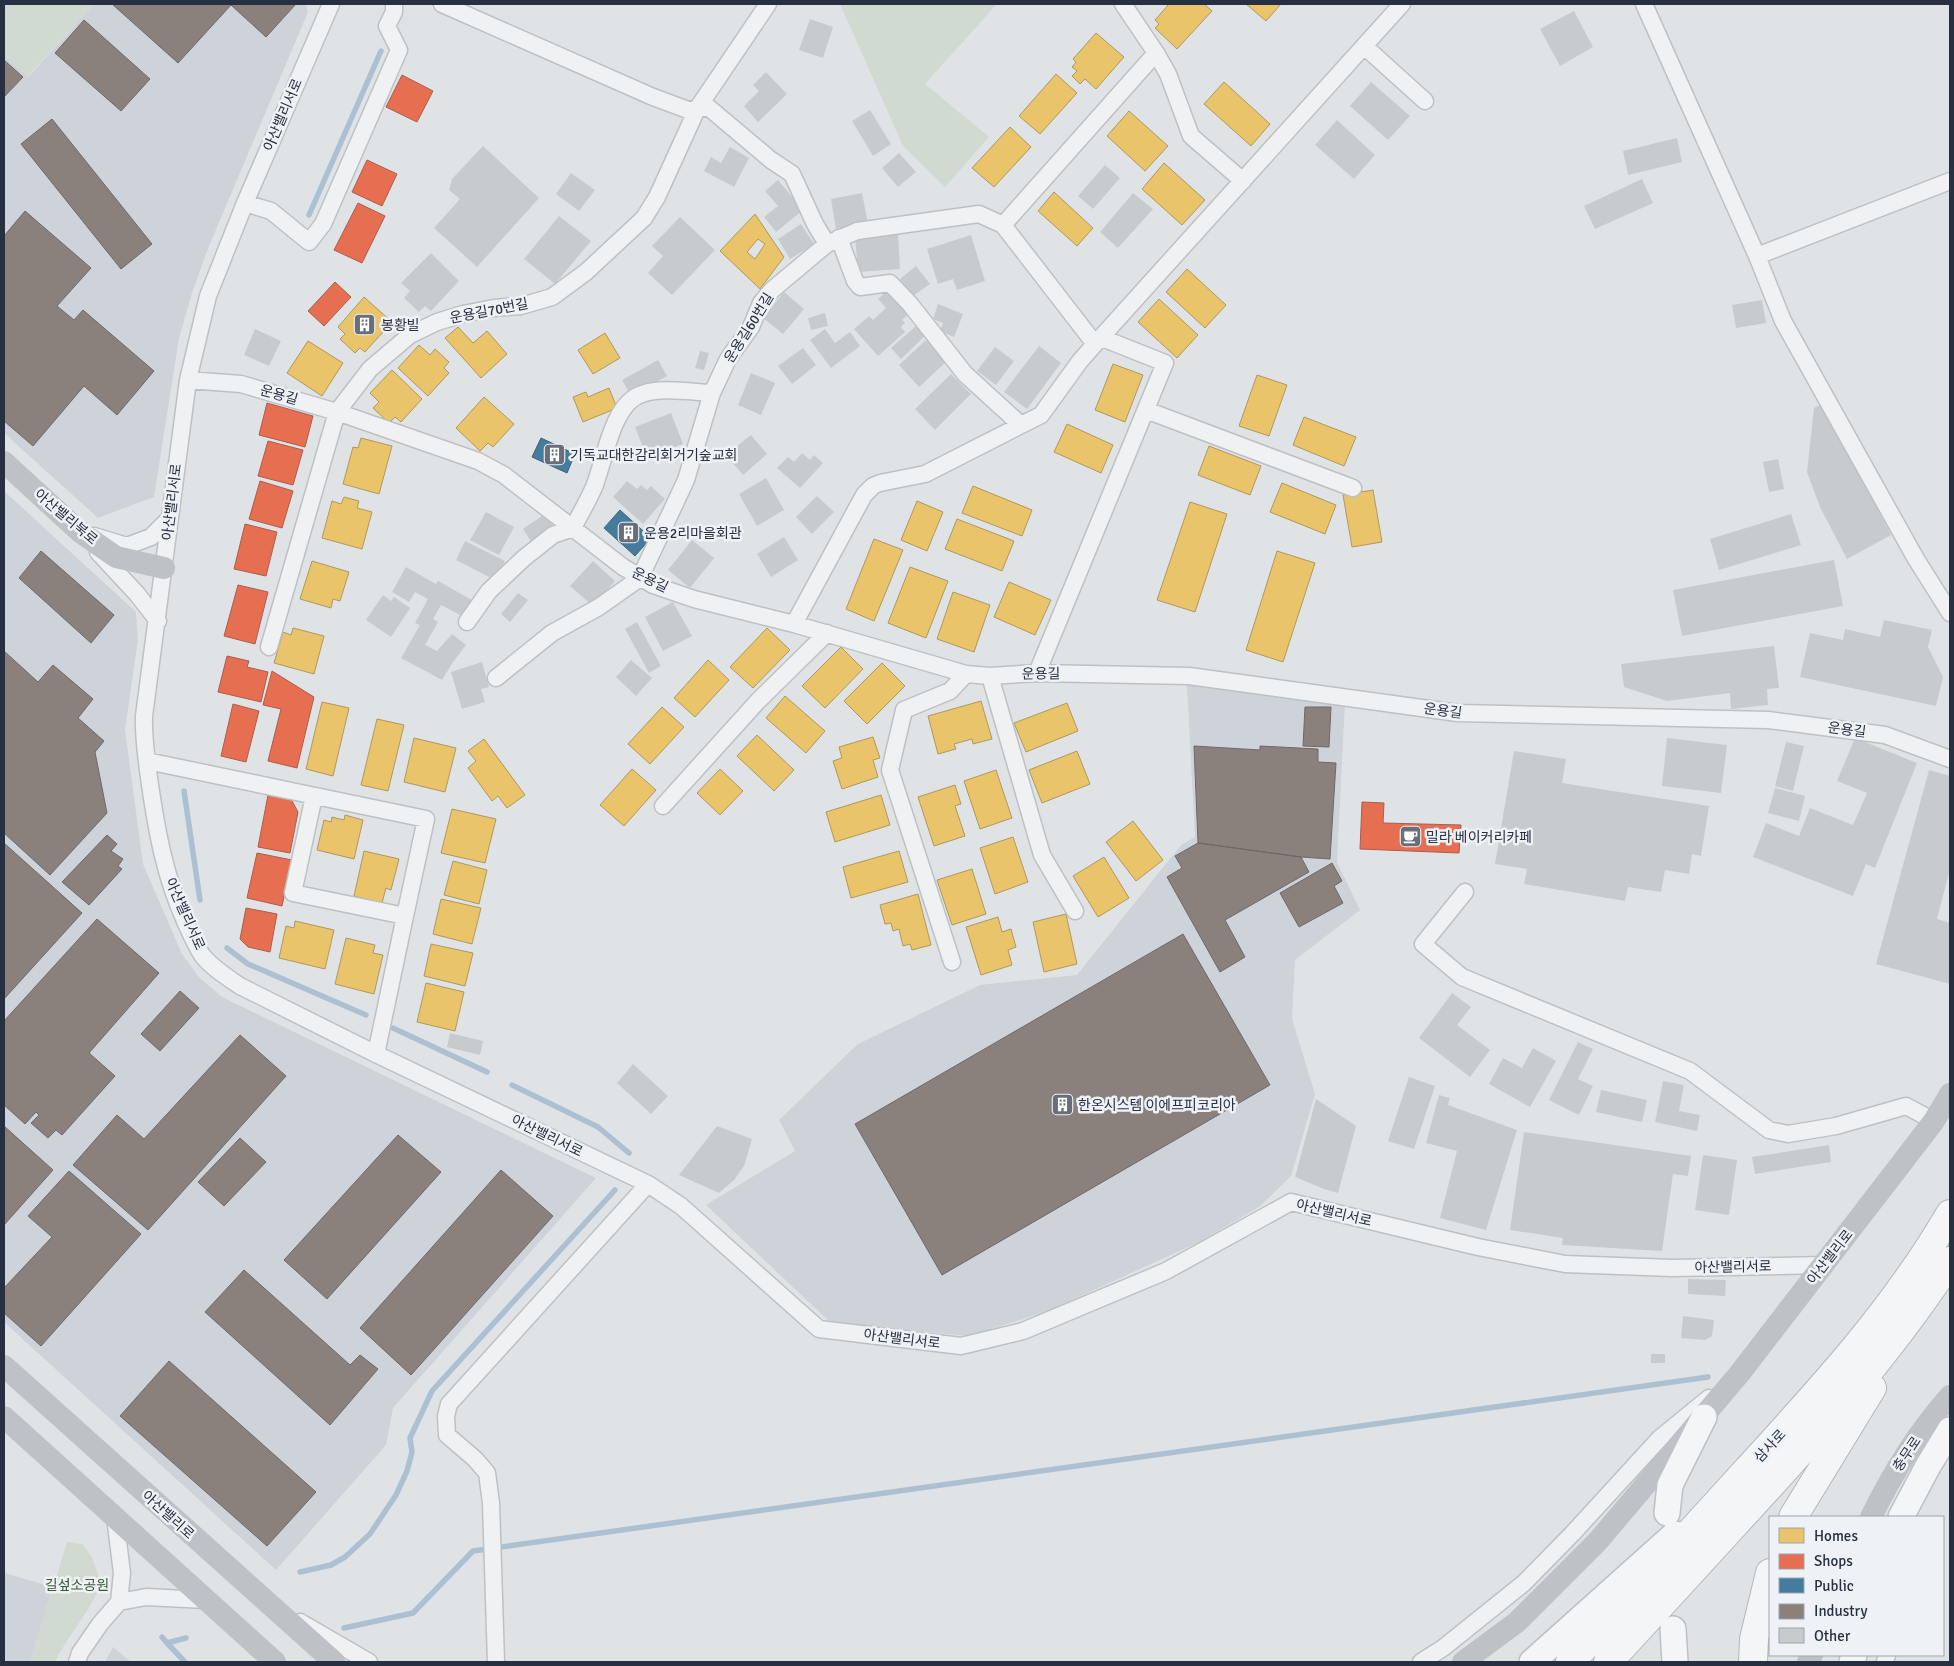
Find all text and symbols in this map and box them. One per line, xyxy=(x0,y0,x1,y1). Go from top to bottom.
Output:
street label: 아산밸리서로 xyxy=(260,76,306,154)
street label: 운용길60번길 xyxy=(721,290,777,366)
street label: 운용길70번길 xyxy=(448,295,530,327)
building icon: 봉황빌 xyxy=(353,313,377,337)
place label: 봉황빌 xyxy=(381,317,420,334)
street label: 운용길 xyxy=(258,382,300,408)
building icon: 기독교대한감리회거기숲교회 xyxy=(542,443,566,467)
place label: 기독교대한감리회거기숲교회 xyxy=(570,447,737,464)
street label: 아산밸리서로 xyxy=(159,462,185,541)
street label: 아산밸리북로 xyxy=(31,486,101,548)
building icon: 운용2리마을회관 xyxy=(616,521,640,545)
place label: 운용2리마을회관 xyxy=(644,525,742,542)
street label: 운용길 xyxy=(629,564,671,596)
street label: 운용길 xyxy=(1022,665,1060,683)
street label: 운용길 xyxy=(1423,700,1463,722)
street label: 운용길 xyxy=(1827,719,1867,741)
cafe icon: 밀라 베이커리카페 xyxy=(1398,825,1422,849)
place label: 밀라 베이커리카페 xyxy=(1426,829,1532,846)
street label: 아산밸리서로 xyxy=(162,875,209,953)
building icon: 한온시스템 이에프피코리아 xyxy=(1050,1093,1074,1117)
place label: 한온시스템 이에프피코리아 xyxy=(1078,1097,1236,1114)
street label: 아산밸리서로 xyxy=(509,1111,586,1161)
street label: 아산밸리서로 xyxy=(1294,1196,1374,1230)
street label: 아산밸리로 xyxy=(1803,1226,1857,1288)
street label: 아산밸리서로 xyxy=(1694,1258,1772,1276)
street label: 아산밸리서로 xyxy=(863,1326,942,1352)
street label: 삼사로 xyxy=(1751,1426,1789,1466)
street label: 충무로 xyxy=(1889,1433,1925,1475)
street label: 아산밸리로 xyxy=(138,1487,198,1543)
legend xyxy=(1769,1516,1944,1656)
text: Homes xyxy=(1814,1527,1858,1545)
text: Shops xyxy=(1814,1552,1853,1570)
park label: 길섶소공원 xyxy=(45,1577,109,1594)
text: Public xyxy=(1814,1577,1854,1595)
text: Industry xyxy=(1814,1602,1867,1620)
text: Other xyxy=(1814,1627,1851,1645)

